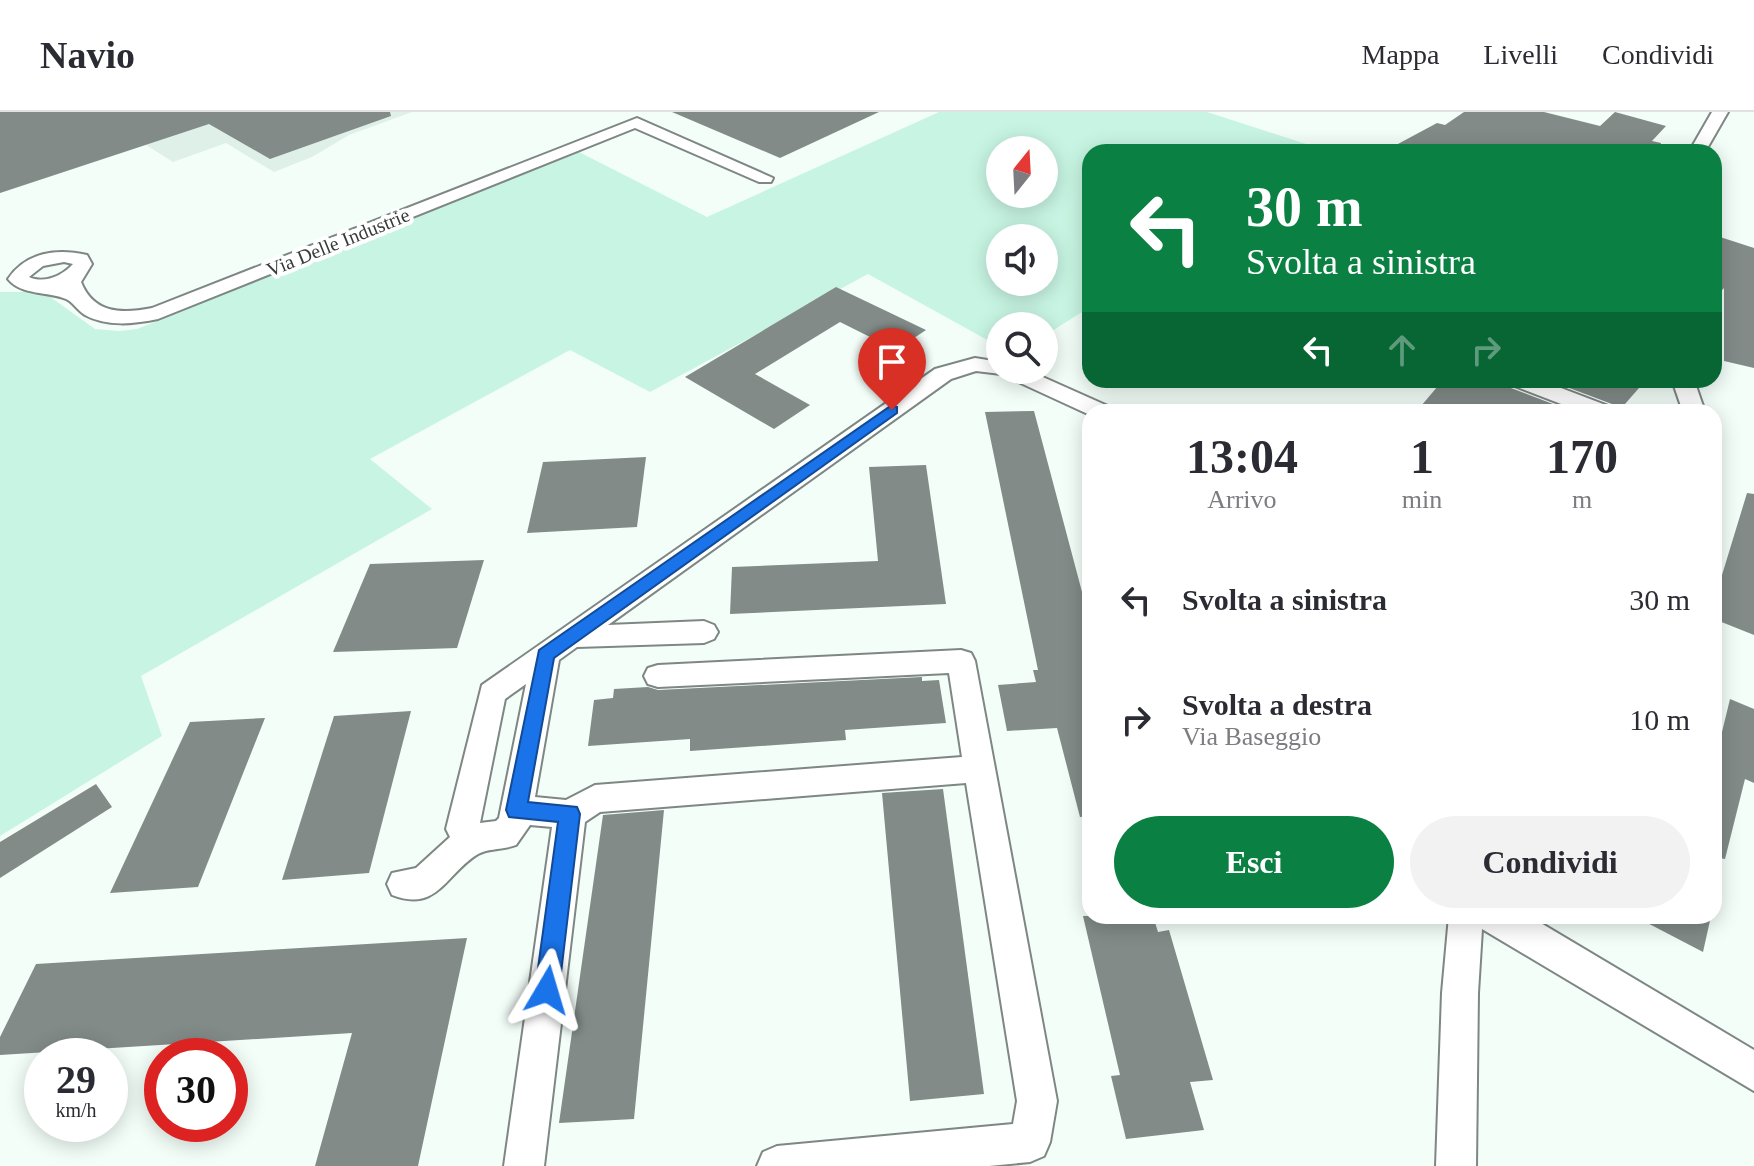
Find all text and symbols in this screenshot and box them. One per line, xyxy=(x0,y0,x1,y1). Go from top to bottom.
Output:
text: Navio xyxy=(40,34,135,76)
text: Mappa xyxy=(1362,39,1439,70)
text: Livelli xyxy=(1483,39,1558,70)
text: Condividi xyxy=(1602,39,1714,70)
north arrow xyxy=(986,136,1058,208)
map controls xyxy=(986,136,1058,384)
icon: left xyxy=(1114,176,1218,280)
text: 30 m xyxy=(1246,176,1363,238)
street label: Via Delle Industrie xyxy=(263,203,413,281)
button: sound xyxy=(986,224,1058,296)
text: Svolta a sinistra xyxy=(1246,242,1476,282)
button: search xyxy=(986,312,1058,384)
pin xyxy=(858,328,926,410)
icon: left xyxy=(1296,328,1340,372)
icon: ahead xyxy=(1380,328,1424,372)
icon: right xyxy=(1464,328,1508,372)
icon: arrive xyxy=(870,340,914,384)
text: 13:04 xyxy=(1186,430,1298,483)
text: 1 xyxy=(1410,430,1434,483)
text: 170 xyxy=(1546,430,1618,483)
text: Arrivo xyxy=(1207,485,1277,514)
text: min xyxy=(1402,485,1442,514)
text: m xyxy=(1572,485,1592,514)
icon: left xyxy=(1114,578,1158,622)
text: Svolta a sinistra xyxy=(1182,583,1387,616)
text: 30 m xyxy=(1629,583,1690,616)
text: Svolta a destra xyxy=(1182,688,1372,721)
icon: right xyxy=(1114,698,1158,742)
text: 10 m xyxy=(1629,703,1690,736)
text: Via Baseggio xyxy=(1182,722,1321,751)
button: Esci xyxy=(1114,816,1394,908)
button: Condividi xyxy=(1410,816,1690,908)
position arrow xyxy=(505,948,589,1032)
speed limit sign: 30 xyxy=(144,1038,248,1142)
text: 29 xyxy=(56,1057,96,1102)
text: km/h xyxy=(55,1099,97,1121)

